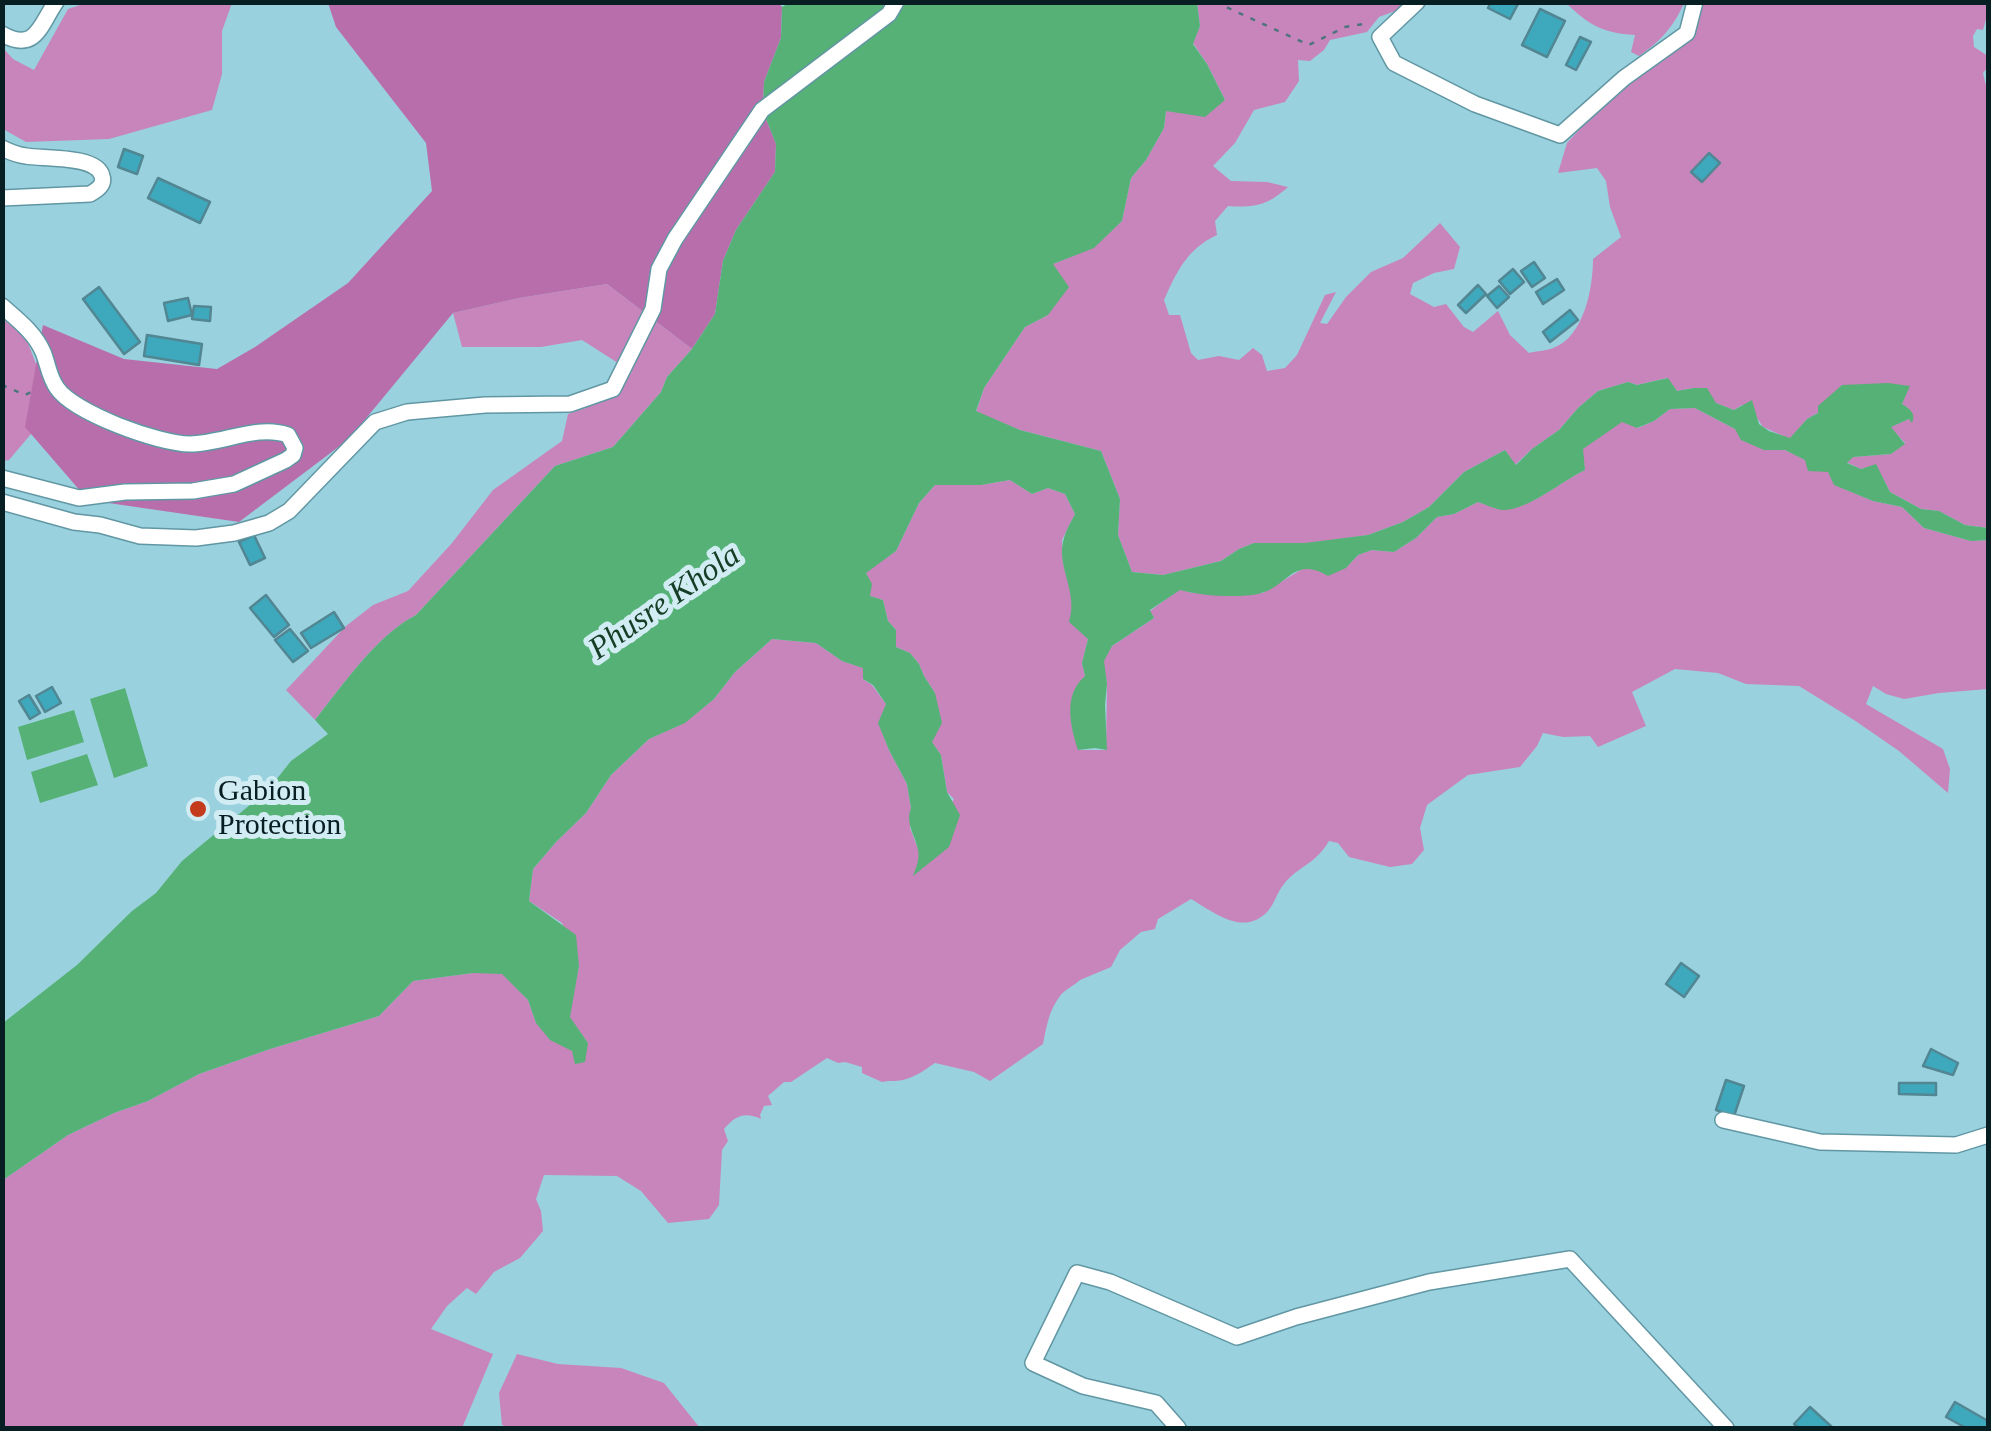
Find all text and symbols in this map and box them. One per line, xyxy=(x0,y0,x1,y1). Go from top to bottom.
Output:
water label: Phusre Khola xyxy=(582,537,748,669)
place label: Gabion Protection xyxy=(218,774,341,844)
marker: Gabion Protection xyxy=(187,798,209,820)

